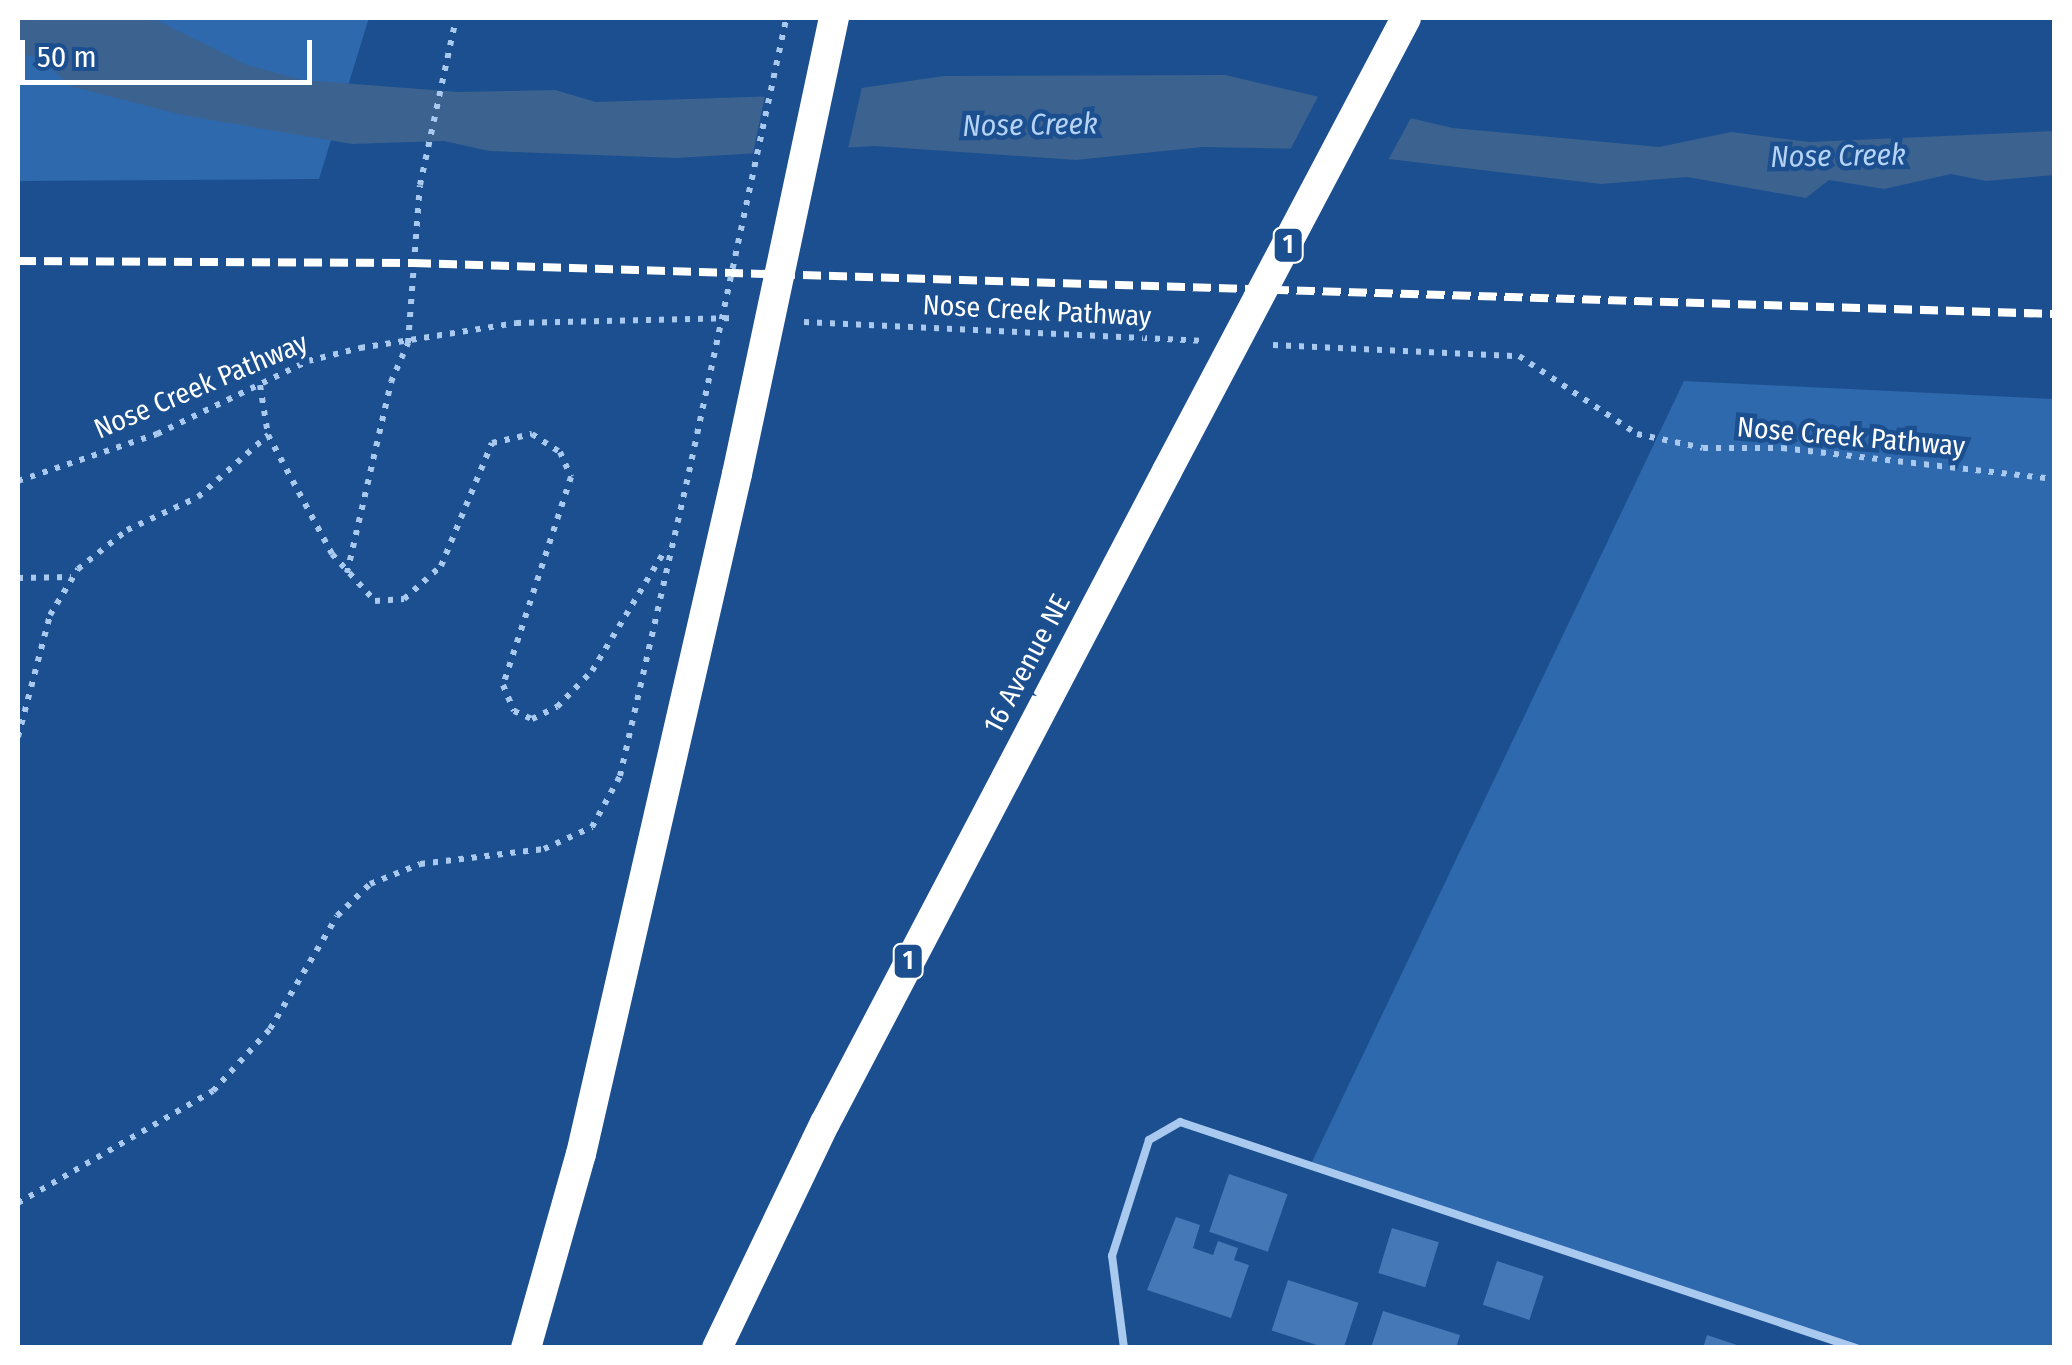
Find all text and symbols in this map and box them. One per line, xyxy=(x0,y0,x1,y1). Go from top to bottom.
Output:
scale bar xyxy=(25,20,318,82)
text: 50 m xyxy=(37,39,97,75)
water label: Nose Creek xyxy=(962,106,1098,144)
water label: Nose Creek xyxy=(1770,137,1906,175)
road number: 1 xyxy=(1270,225,1306,265)
street label: Nose Creek Pathway xyxy=(922,288,1152,334)
street label: Nose Creek Pathway xyxy=(89,326,313,446)
street label: Nose Creek Pathway xyxy=(1736,410,1966,464)
street label: 16 Avenue NE xyxy=(976,589,1078,739)
road number: 1 xyxy=(890,941,926,981)

